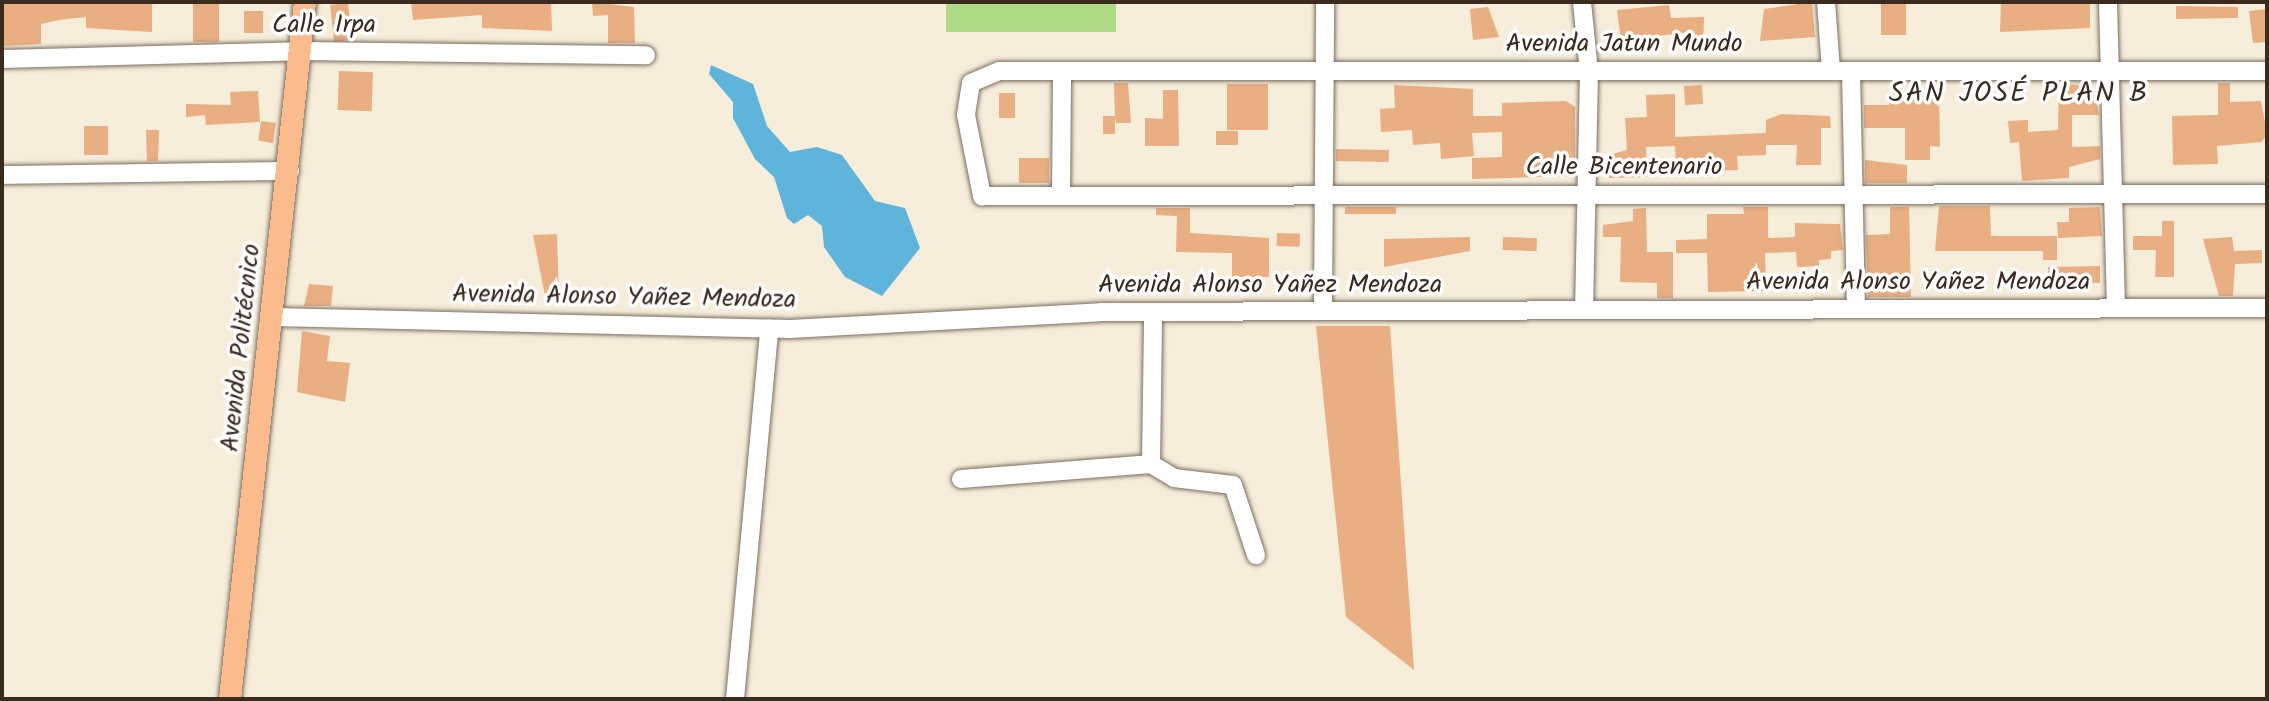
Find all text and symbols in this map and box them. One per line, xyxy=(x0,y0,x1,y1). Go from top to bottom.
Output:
street label: Calle Irpa xyxy=(272,10,376,42)
street label: Avenida Jatun Mundo xyxy=(1506,29,1742,61)
district label: SAN JOSÉ PLAN B xyxy=(1889,77,2149,111)
street label: Calle Bicentenario xyxy=(1526,152,1722,184)
street label: Avenida Politécnico xyxy=(216,242,268,454)
street label: Avenida Alonso Yañez Mendoza xyxy=(1746,267,2090,299)
street label: Avenida Alonso Yañez Mendoza xyxy=(1098,270,1442,302)
street label: Avenida Alonso Yañez Mendoza xyxy=(452,279,796,317)

